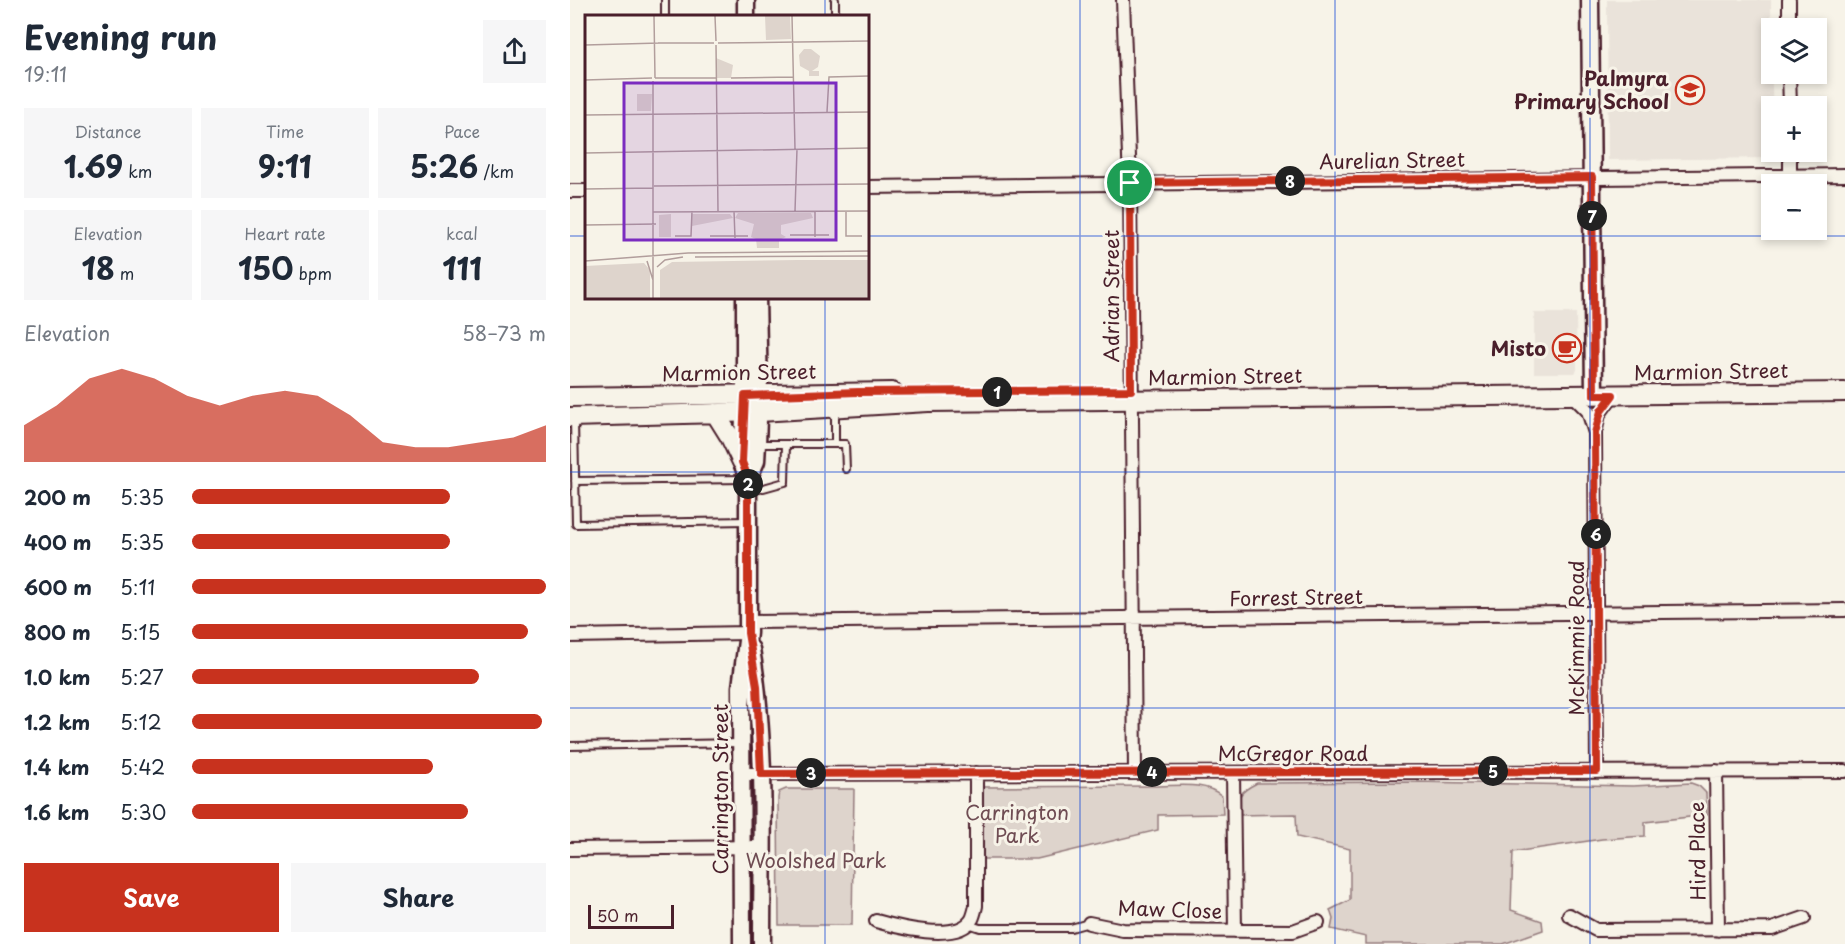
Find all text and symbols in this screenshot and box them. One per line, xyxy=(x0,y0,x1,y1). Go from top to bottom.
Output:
text: Evening run xyxy=(24,11,217,61)
inset map xyxy=(585,15,868,298)
map controls xyxy=(1761,18,1827,240)
button: layers xyxy=(1761,18,1827,84)
button: share xyxy=(483,20,546,83)
text: 19:11 xyxy=(24,59,67,89)
place label: Palmyra Primary School xyxy=(1514,63,1669,116)
school or university icon: Palmyra Primary School xyxy=(1674,74,1706,106)
button: + xyxy=(1761,96,1827,162)
text: Distance xyxy=(74,119,142,143)
text: Time xyxy=(266,119,304,143)
text: Pace xyxy=(444,119,480,143)
text: 1.69 xyxy=(64,143,123,188)
text: 9:11 xyxy=(258,143,312,188)
text: 5:26 xyxy=(410,143,478,188)
street label: Aurelian Street xyxy=(1319,144,1465,176)
pin xyxy=(1104,157,1155,208)
text: km xyxy=(123,159,152,183)
text: /km xyxy=(478,159,514,183)
icon: arrive xyxy=(1113,166,1146,199)
pin: 8 xyxy=(1275,166,1305,196)
text: 8 xyxy=(1285,169,1295,193)
button: − xyxy=(1761,174,1827,240)
pin: 7 xyxy=(1577,201,1607,231)
text: 7 xyxy=(1587,204,1597,228)
text: Elevation xyxy=(73,221,143,245)
text: Heart rate xyxy=(245,221,325,245)
text: kcal xyxy=(446,221,478,245)
street label: Adrian Street xyxy=(1096,230,1126,362)
text: 18 xyxy=(82,245,115,290)
text: 150 xyxy=(238,245,294,290)
text: 111 xyxy=(442,245,482,290)
text: m xyxy=(115,261,134,285)
text: bpm xyxy=(294,261,332,285)
text: Elevation xyxy=(24,318,110,348)
text: 58–73 m xyxy=(462,318,546,348)
cafe icon: Misto xyxy=(1551,332,1583,364)
place label: Misto xyxy=(1491,333,1546,363)
street label: Marmion Street xyxy=(1634,355,1788,387)
street label: Marmion Street xyxy=(662,356,816,388)
street label: Marmion Street xyxy=(1148,360,1302,392)
pin: 1 xyxy=(982,377,1012,407)
text: 1 xyxy=(993,380,1001,404)
pin: 2 xyxy=(733,469,763,499)
text: 2 xyxy=(742,472,754,496)
text: 200 m xyxy=(24,482,91,512)
text: 5:35 xyxy=(120,482,164,512)
pin: 6 xyxy=(1581,519,1611,549)
text: 6 xyxy=(1590,522,1602,546)
text: 400 m xyxy=(24,527,92,557)
text: 5:35 xyxy=(120,527,164,557)
street label: McKimmie Road xyxy=(1561,560,1591,716)
text: 600 m xyxy=(24,572,92,602)
text: 5:11 xyxy=(120,572,155,602)
street label: Forrest Street xyxy=(1229,581,1363,613)
text: 800 m xyxy=(24,617,91,647)
text: 5:15 xyxy=(120,617,160,647)
text: 1.0 km xyxy=(24,662,91,692)
text: 5:27 xyxy=(120,662,164,692)
street label: Carrington Street xyxy=(705,704,735,874)
text: 1.2 km xyxy=(24,707,90,737)
text: 5:12 xyxy=(120,707,162,737)
street label: McGregor Road xyxy=(1218,738,1368,768)
text: 1.4 km xyxy=(24,752,90,782)
text: 5:42 xyxy=(120,752,165,782)
pin: 5 xyxy=(1478,756,1508,786)
pin: 4 xyxy=(1137,757,1167,787)
pin: 3 xyxy=(796,758,826,788)
text: 5 xyxy=(1488,759,1498,783)
text: 4 xyxy=(1147,760,1157,784)
text: 3 xyxy=(806,761,816,785)
text: 1.6 km xyxy=(24,797,89,827)
text: 5:30 xyxy=(120,797,166,827)
park label: Carrington Park xyxy=(965,797,1069,850)
street label: Hird Place xyxy=(1681,801,1713,901)
park label: Woolshed Park xyxy=(746,845,886,875)
button: Save xyxy=(24,863,279,932)
button: Share xyxy=(291,863,546,932)
street label: Maw Close xyxy=(1117,892,1223,926)
scale bar xyxy=(588,902,674,930)
text: 50 m xyxy=(597,903,638,927)

